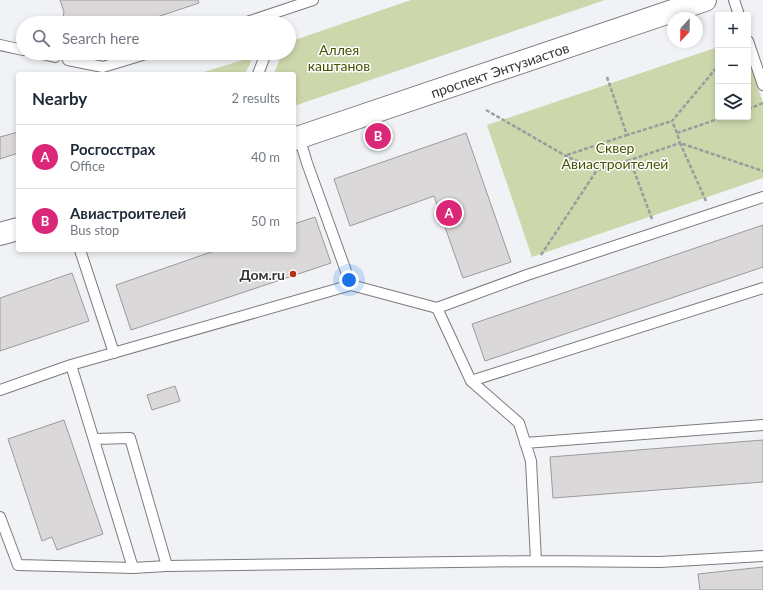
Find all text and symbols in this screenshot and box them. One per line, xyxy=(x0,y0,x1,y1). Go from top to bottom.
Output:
north arrow xyxy=(667,12,703,48)
map controls xyxy=(715,12,751,120)
button: + xyxy=(715,12,751,48)
search box xyxy=(16,16,296,60)
icon: search xyxy=(30,27,52,49)
text: Search here xyxy=(62,29,139,47)
street label: проспект Энтузиастов xyxy=(428,38,571,101)
park label: Аллея каштанов xyxy=(308,41,370,74)
button: − xyxy=(715,48,751,84)
button: layers xyxy=(715,84,751,120)
text: Nearby xyxy=(32,88,87,109)
text: 2 results xyxy=(232,90,280,106)
pin: B xyxy=(365,121,391,151)
park label: Сквер Авиастроителей xyxy=(562,139,668,172)
text: Росгосстрах xyxy=(70,140,155,158)
text: A xyxy=(40,149,50,165)
text: 40 m xyxy=(251,149,280,165)
text: Office xyxy=(70,158,105,174)
pin: A xyxy=(436,198,462,228)
text: Авиастроителей xyxy=(70,204,186,222)
text: B xyxy=(41,213,49,229)
text: 50 m xyxy=(251,213,280,229)
text: Bus stop xyxy=(70,222,119,238)
place label: Дом.ru xyxy=(240,266,285,283)
marker: Дом.ru xyxy=(288,269,298,279)
your location xyxy=(339,270,359,290)

